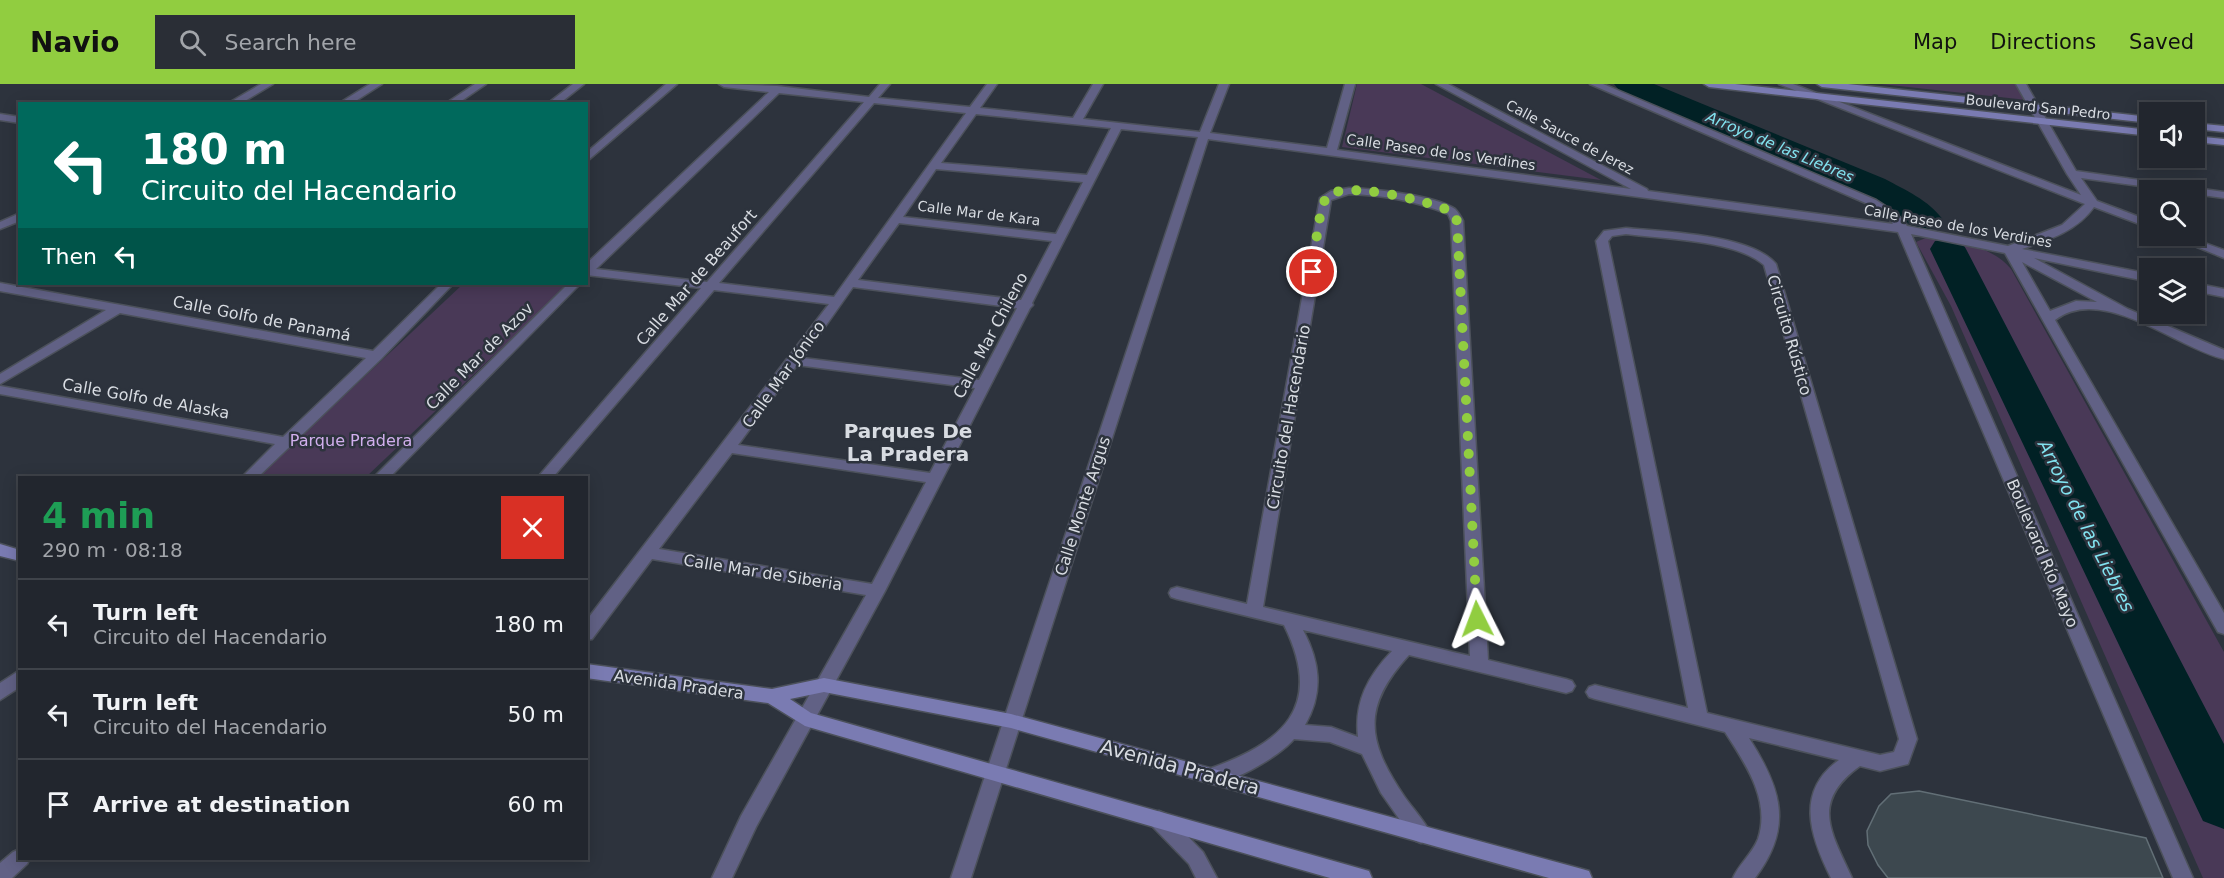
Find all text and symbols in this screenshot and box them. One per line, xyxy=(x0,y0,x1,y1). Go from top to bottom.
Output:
search box xyxy=(155,15,575,69)
text: Navio xyxy=(30,26,119,59)
icon: search xyxy=(176,26,209,59)
text: Search here xyxy=(224,30,357,55)
text: Map xyxy=(1913,30,1957,54)
text: Directions xyxy=(1990,30,2096,54)
text: Saved xyxy=(2129,30,2194,54)
street label: Boulevard San Pedro xyxy=(1965,91,2111,123)
street label: Calle Sauce de Jerez xyxy=(1503,97,1637,177)
map controls xyxy=(2139,102,2205,324)
button: sound xyxy=(2139,102,2205,168)
water label: Arroyo de las Liebres xyxy=(1703,107,1857,186)
text: 180 m xyxy=(141,125,287,174)
icon: left xyxy=(42,126,120,204)
street label: Calle Paseo de los Verdines xyxy=(1345,131,1537,173)
text: Circuito del Hacendario xyxy=(141,175,457,206)
button: search xyxy=(2139,180,2205,246)
street label: Calle Mar de Kara xyxy=(917,198,1041,228)
street label: Calle Paseo de los Verdines xyxy=(1863,202,2053,250)
street label: Calle Mar de Beaufort xyxy=(632,205,761,349)
icon: left xyxy=(109,240,142,273)
text: Then xyxy=(42,244,97,269)
pin xyxy=(1286,246,1337,297)
icon: arrive xyxy=(1295,255,1328,288)
button: layers xyxy=(2139,258,2205,324)
street label: Calle Mar Chileno xyxy=(949,269,1032,402)
street label: Circuito Rústico xyxy=(1763,273,1816,398)
street label: Calle Golfo de Panamá xyxy=(171,292,353,345)
street label: Calle Mar de Azov xyxy=(422,299,537,414)
street label: Calle Mar Jónico xyxy=(738,317,829,432)
street label: Circuito del Hacendario xyxy=(1263,323,1314,511)
street label: Calle Golfo de Alaska xyxy=(61,374,231,423)
district label: Parques De La Pradera xyxy=(844,419,972,466)
park label: Parque Pradera xyxy=(290,431,412,450)
street label: Calle Monte Argus xyxy=(1051,434,1114,578)
water label: Arroyo de las Liebres xyxy=(2033,435,2139,615)
street label: Boulevard Río Mayo xyxy=(2003,476,2082,630)
text: 4 min xyxy=(42,495,155,536)
button: close xyxy=(501,496,564,559)
text: 290 m · 08:18 xyxy=(42,538,183,562)
street label: Calle Mar de Siberia xyxy=(682,551,844,594)
position arrow xyxy=(1445,587,1509,651)
text: Turn left xyxy=(93,600,198,625)
icon: left xyxy=(42,608,75,641)
text: 180 m xyxy=(494,612,564,637)
text: Circuito del Hacendario xyxy=(93,625,327,649)
street label: Avenida Pradera xyxy=(613,666,745,703)
text: Turn left xyxy=(93,690,198,715)
icon: left xyxy=(42,698,75,731)
text: 50 m xyxy=(508,702,564,727)
text: Circuito del Hacendario xyxy=(93,715,327,739)
street label: Avenida Pradera xyxy=(1098,734,1262,800)
icon: arrive xyxy=(42,788,75,821)
text: Arrive at destination xyxy=(93,792,350,817)
text: 60 m xyxy=(508,792,564,817)

